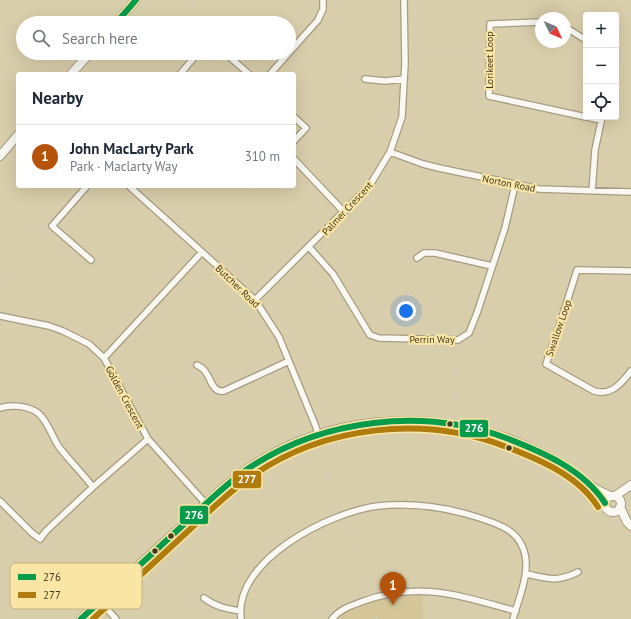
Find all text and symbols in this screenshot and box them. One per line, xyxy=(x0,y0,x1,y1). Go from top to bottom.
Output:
north arrow xyxy=(535,12,571,48)
map controls xyxy=(583,12,619,120)
button: + xyxy=(583,12,619,48)
search box xyxy=(16,16,296,60)
icon: search xyxy=(30,27,52,49)
text: Search here xyxy=(62,29,138,48)
street label: Lorikeet Loop xyxy=(483,31,496,89)
button: − xyxy=(583,48,619,84)
button: locate xyxy=(583,84,619,120)
text: Nearby xyxy=(32,87,83,109)
text: John MacLarty Park xyxy=(70,139,194,158)
text: 1 xyxy=(41,148,49,165)
text: 310 m xyxy=(245,148,280,165)
text: Park · Maclarty Way xyxy=(70,158,178,175)
street label: Norton Road xyxy=(481,172,537,195)
street label: Palmer Crescent xyxy=(319,178,376,238)
street label: Butcher Road xyxy=(213,262,263,311)
street label: Swallow Loop xyxy=(543,298,574,358)
your location xyxy=(396,301,416,321)
street label: Perrin Way xyxy=(409,333,455,346)
street label: Golden Crescent xyxy=(103,364,147,431)
unlabelled marker xyxy=(445,419,455,429)
line badge: 276 xyxy=(459,419,489,438)
text: 276 xyxy=(465,421,483,435)
unlabelled marker xyxy=(504,443,514,453)
line badge: 277 xyxy=(232,470,262,489)
text: 277 xyxy=(238,472,256,486)
line badge: 276 xyxy=(179,505,209,525)
text: 276 xyxy=(185,508,203,522)
unlabelled marker xyxy=(166,531,176,541)
unlabelled marker xyxy=(150,546,160,556)
legend xyxy=(10,563,142,609)
text: 276 xyxy=(43,570,61,584)
pin: 1 xyxy=(380,572,406,605)
text: 277 xyxy=(43,588,61,602)

